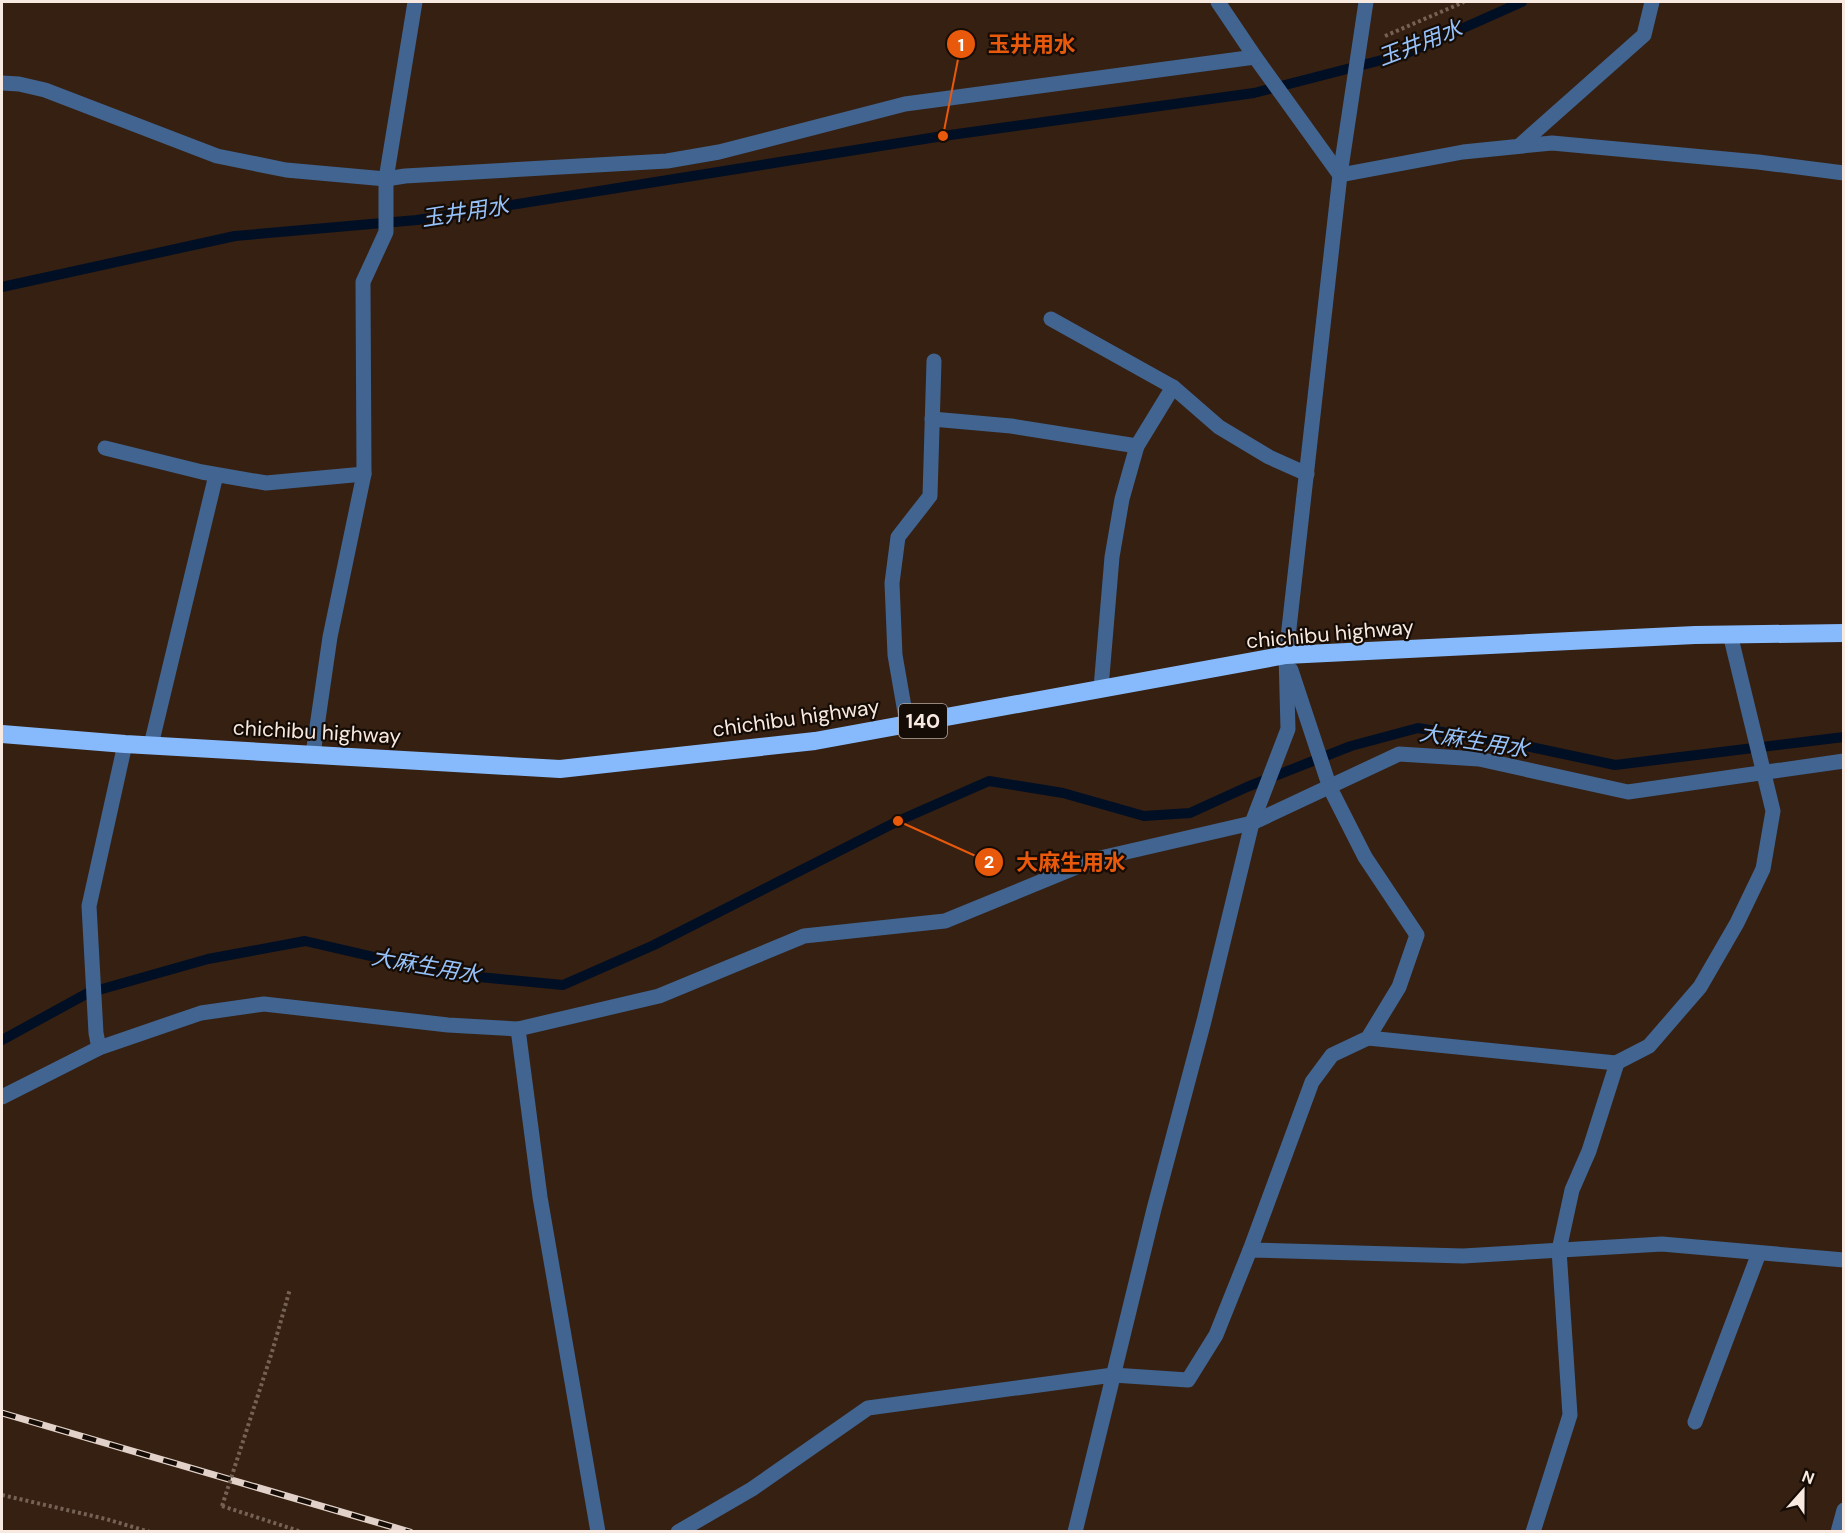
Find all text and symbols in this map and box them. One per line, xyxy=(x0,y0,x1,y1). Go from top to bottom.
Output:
water label: 玉井用水 xyxy=(1374,13,1468,72)
callout: 玉井用水 xyxy=(946,24,1088,64)
text: 玉井用水 xyxy=(988,30,1076,59)
text: 1 xyxy=(958,33,964,57)
water label: 玉井用水 xyxy=(419,190,513,233)
street label: chichibu highway xyxy=(1245,613,1415,655)
street label: chichibu highway xyxy=(711,692,882,744)
road number: 140 xyxy=(899,704,947,738)
street label: chichibu highway xyxy=(232,714,402,750)
water label: 大麻生用水 xyxy=(1417,718,1533,764)
callout: 大麻生用水 xyxy=(974,842,1138,882)
text: 大麻生用水 xyxy=(1016,848,1126,877)
text: 2 xyxy=(984,850,994,874)
water label: 大麻生用水 xyxy=(369,942,485,990)
north arrow xyxy=(1773,1461,1833,1521)
text: N xyxy=(1799,1466,1817,1489)

